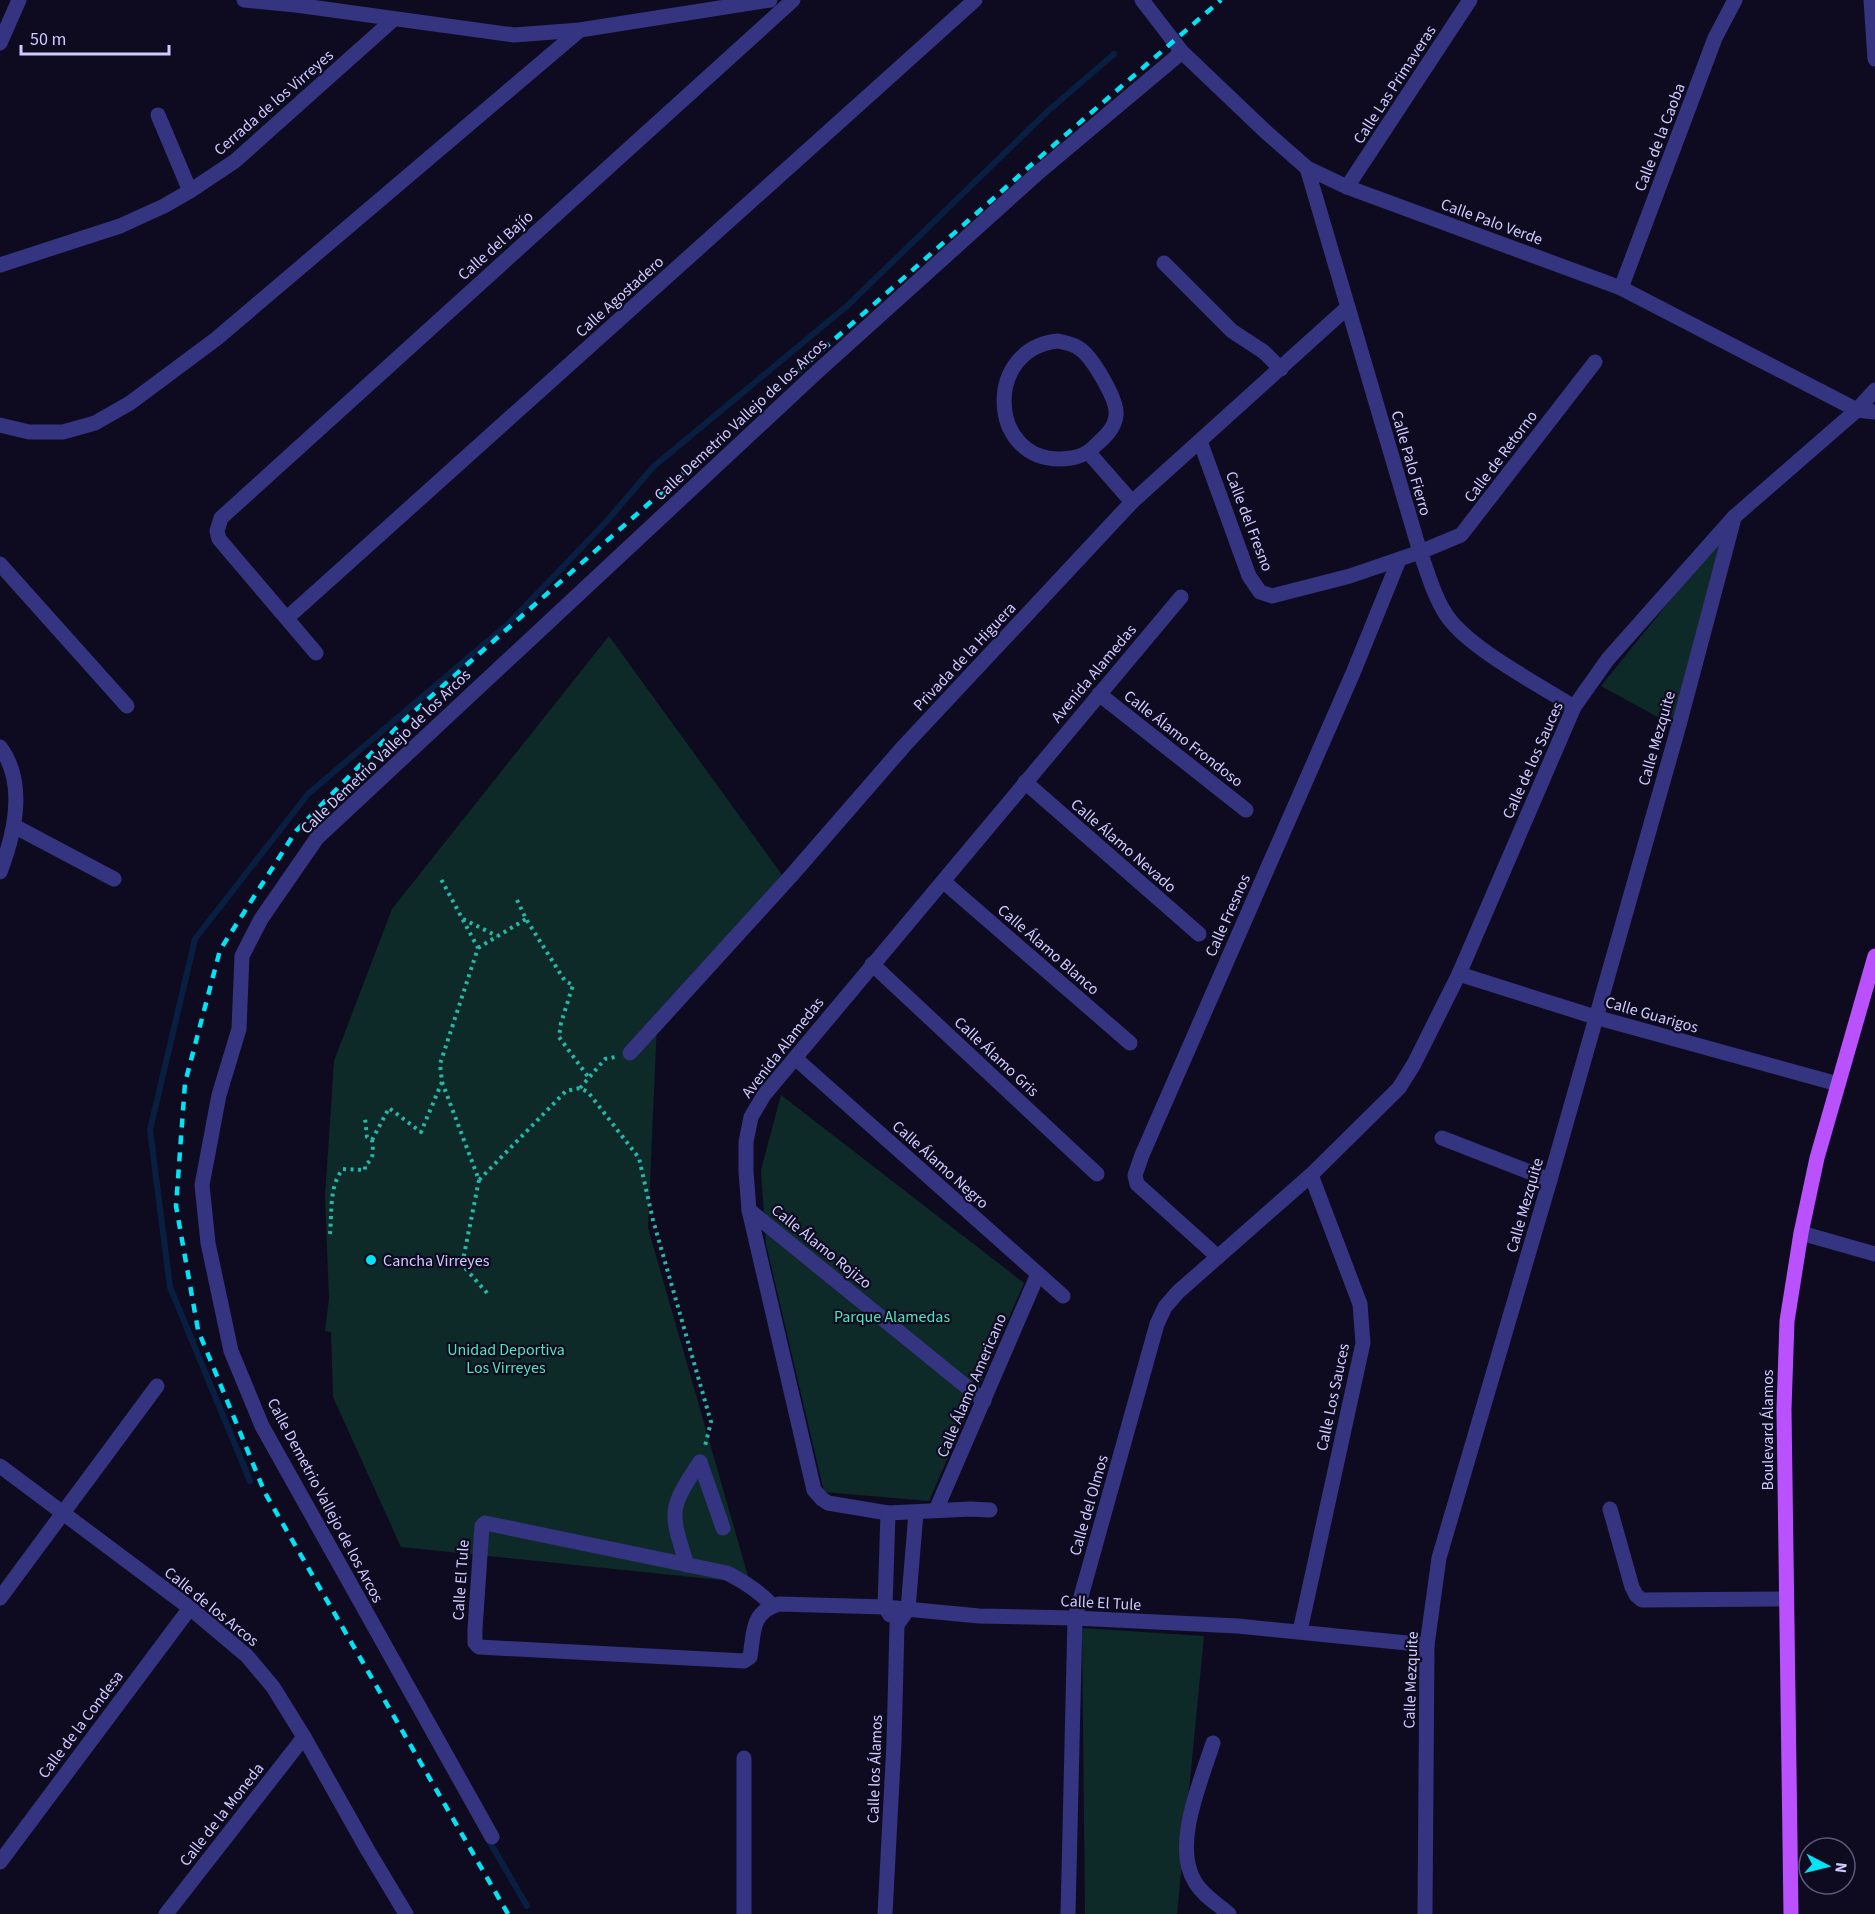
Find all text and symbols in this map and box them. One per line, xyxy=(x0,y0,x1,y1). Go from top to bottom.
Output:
scale bar xyxy=(21,18,170,56)
street label: Calle Las Primaveras xyxy=(1348,21,1442,148)
text: 50 m xyxy=(30,27,66,52)
street label: Cerrada de los Virreyes xyxy=(209,44,338,161)
street label: Calle de la Caoba xyxy=(1629,80,1691,195)
street label: Calle Palo Verde xyxy=(1438,193,1546,251)
street label: Calle del Bajío xyxy=(453,206,538,286)
street label: Calle Agostadero xyxy=(571,251,669,342)
street label: Calle Demetrio Vallejo de los Arcos xyxy=(649,333,832,506)
street label: Calle de Retorno xyxy=(1459,406,1543,507)
street label: Calle Palo Fierro xyxy=(1386,408,1437,518)
street label: Calle del Fresno xyxy=(1220,468,1278,575)
street label: Privada de la Higuera xyxy=(908,597,1021,716)
street label: Avenida Alamedas xyxy=(1046,619,1142,728)
street label: Calle Demetrio Vallejo de los Arcos xyxy=(296,664,476,839)
street label: Calle Álamo Frondoso xyxy=(1119,685,1248,792)
street label: Calle Mezquite xyxy=(1633,688,1681,788)
street label: Calle de los Sauces xyxy=(1497,698,1569,822)
street label: Calle Álamo Nevado xyxy=(1066,794,1181,898)
street label: Calle Fresnos xyxy=(1200,870,1256,960)
street label: Calle Álamo Blanco xyxy=(993,899,1104,1000)
street label: Calle Guarigos xyxy=(1603,991,1701,1039)
street label: Avenida Alamedas xyxy=(736,992,829,1103)
street label: Calle Álamo Gris xyxy=(949,1012,1044,1102)
street label: Calle Álamo Negro xyxy=(887,1116,993,1214)
street label: Calle Mezquite xyxy=(1501,1155,1549,1255)
street label: Calle Álamo Rojizo xyxy=(767,1199,876,1294)
place label: Cancha Virreyes xyxy=(383,1250,490,1272)
marker: Cancha Virreyes xyxy=(364,1253,378,1267)
park label: Parque Alamedas xyxy=(834,1306,950,1328)
street label: Calle Álamo Americano xyxy=(932,1310,1012,1461)
park label: Unidad Deportiva Los Virreyes xyxy=(447,1339,565,1379)
street label: Calle Los Sauces xyxy=(1311,1341,1355,1453)
street label: Boulevard Álamos xyxy=(1757,1369,1779,1491)
street label: Calle Demetrio Vallejo de los Arcos xyxy=(262,1394,389,1607)
street label: Calle del Olmos xyxy=(1064,1452,1114,1558)
street label: Calle El Tule xyxy=(447,1539,475,1621)
street label: Calle de los Arcos xyxy=(160,1562,263,1652)
street label: Calle El Tule xyxy=(1060,1590,1142,1616)
street label: Calle Mezquite xyxy=(1398,1631,1424,1729)
street label: Calle de la Condesa xyxy=(33,1666,129,1783)
street label: Calle los Álamos xyxy=(862,1714,888,1824)
street label: Calle de la Moneda xyxy=(174,1758,269,1871)
north arrow xyxy=(1797,1836,1857,1896)
text: N xyxy=(1829,1861,1852,1874)

